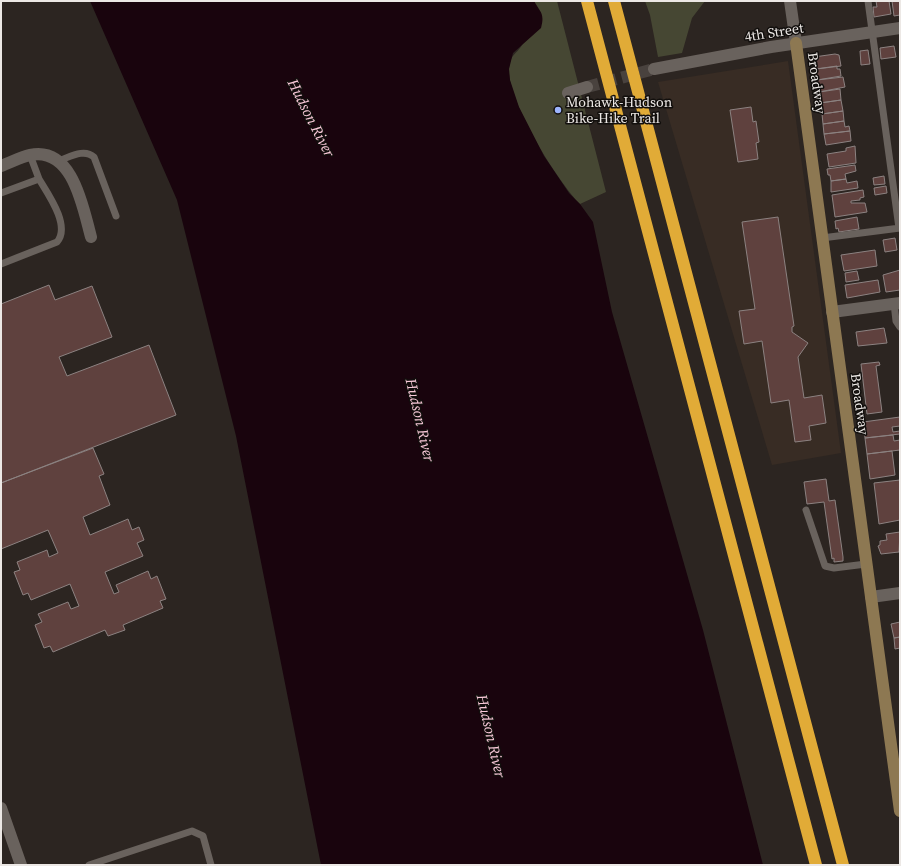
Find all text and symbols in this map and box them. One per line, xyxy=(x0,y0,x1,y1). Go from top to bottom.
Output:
street label: 4th Street xyxy=(743,17,805,47)
street label: Broadway xyxy=(803,51,831,116)
water label: Hudson River xyxy=(282,74,341,161)
place label: Mohawk-Hudson Bike-Hike Trail xyxy=(566,92,673,128)
marker: Mohawk-Hudson Bike-Hike Trail xyxy=(553,105,563,115)
street label: Broadway xyxy=(846,372,874,437)
water label: Hudson River xyxy=(400,375,441,465)
water label: Hudson River xyxy=(471,691,512,781)

